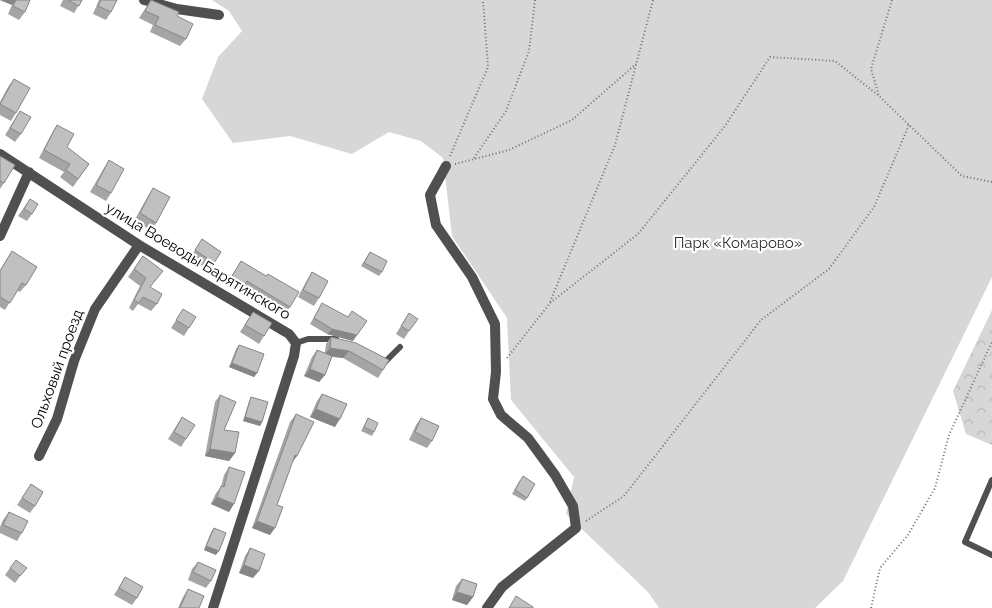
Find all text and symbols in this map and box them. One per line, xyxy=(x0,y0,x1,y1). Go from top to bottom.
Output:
street label: улица Воеводы Барятинского xyxy=(102,198,294,324)
park label: Парк «Комарово» xyxy=(674,234,802,252)
street label: Ольховый проезд xyxy=(27,307,87,431)

